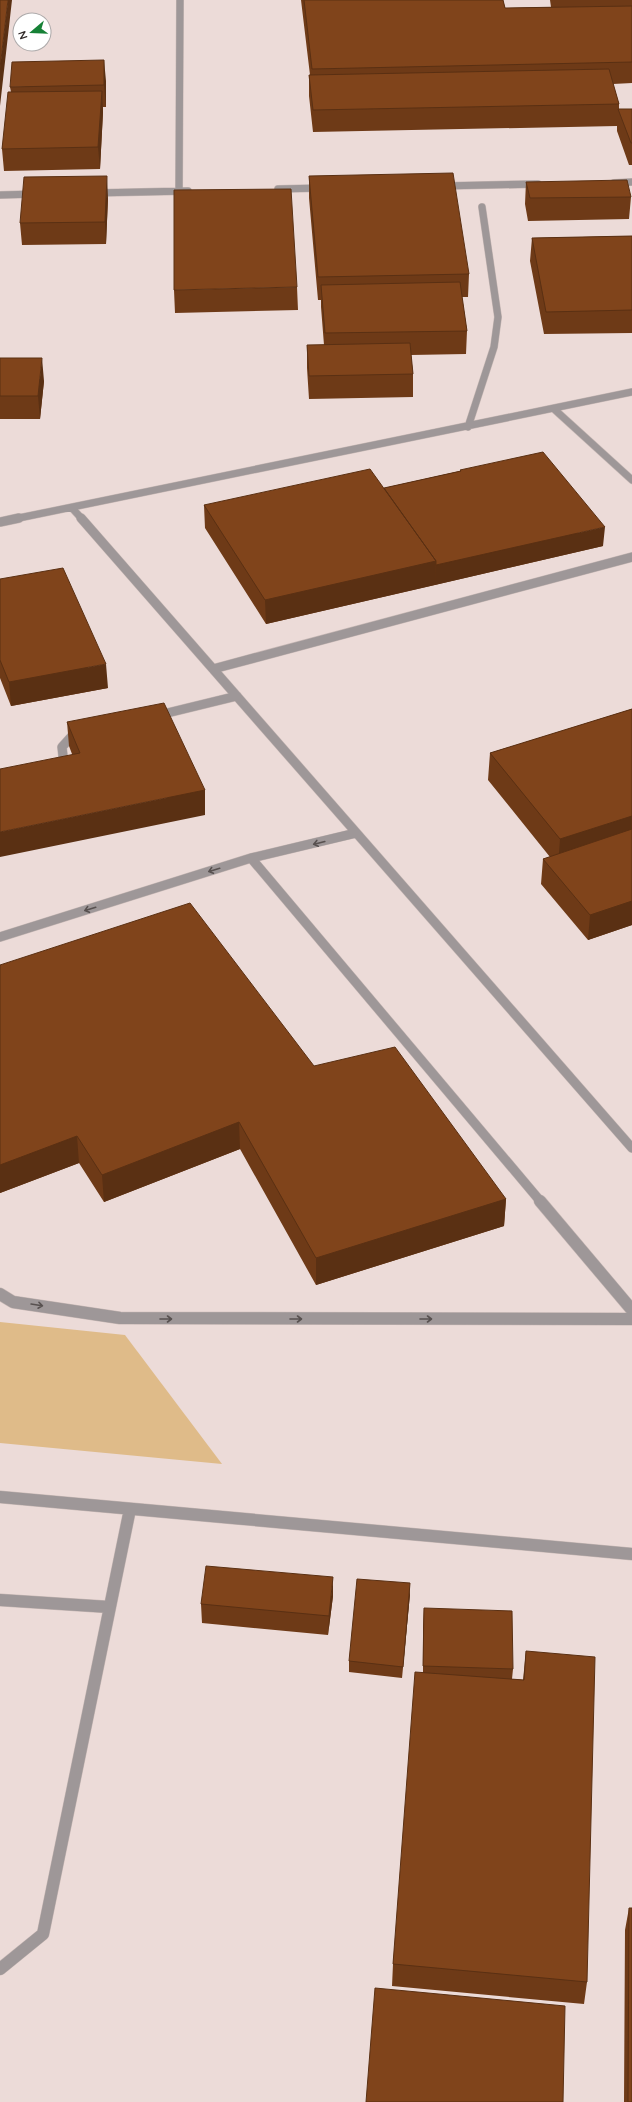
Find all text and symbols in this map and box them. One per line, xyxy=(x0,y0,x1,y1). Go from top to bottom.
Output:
north arrow xyxy=(12,12,52,52)
text: N xyxy=(15,29,30,41)
one-way arrow xyxy=(312,839,325,847)
one-way arrow xyxy=(208,867,221,874)
one-way arrow xyxy=(84,906,97,913)
one-way arrow xyxy=(30,1301,43,1309)
one-way arrow xyxy=(159,1315,172,1323)
one-way arrow xyxy=(289,1315,302,1323)
one-way arrow xyxy=(419,1315,432,1323)

